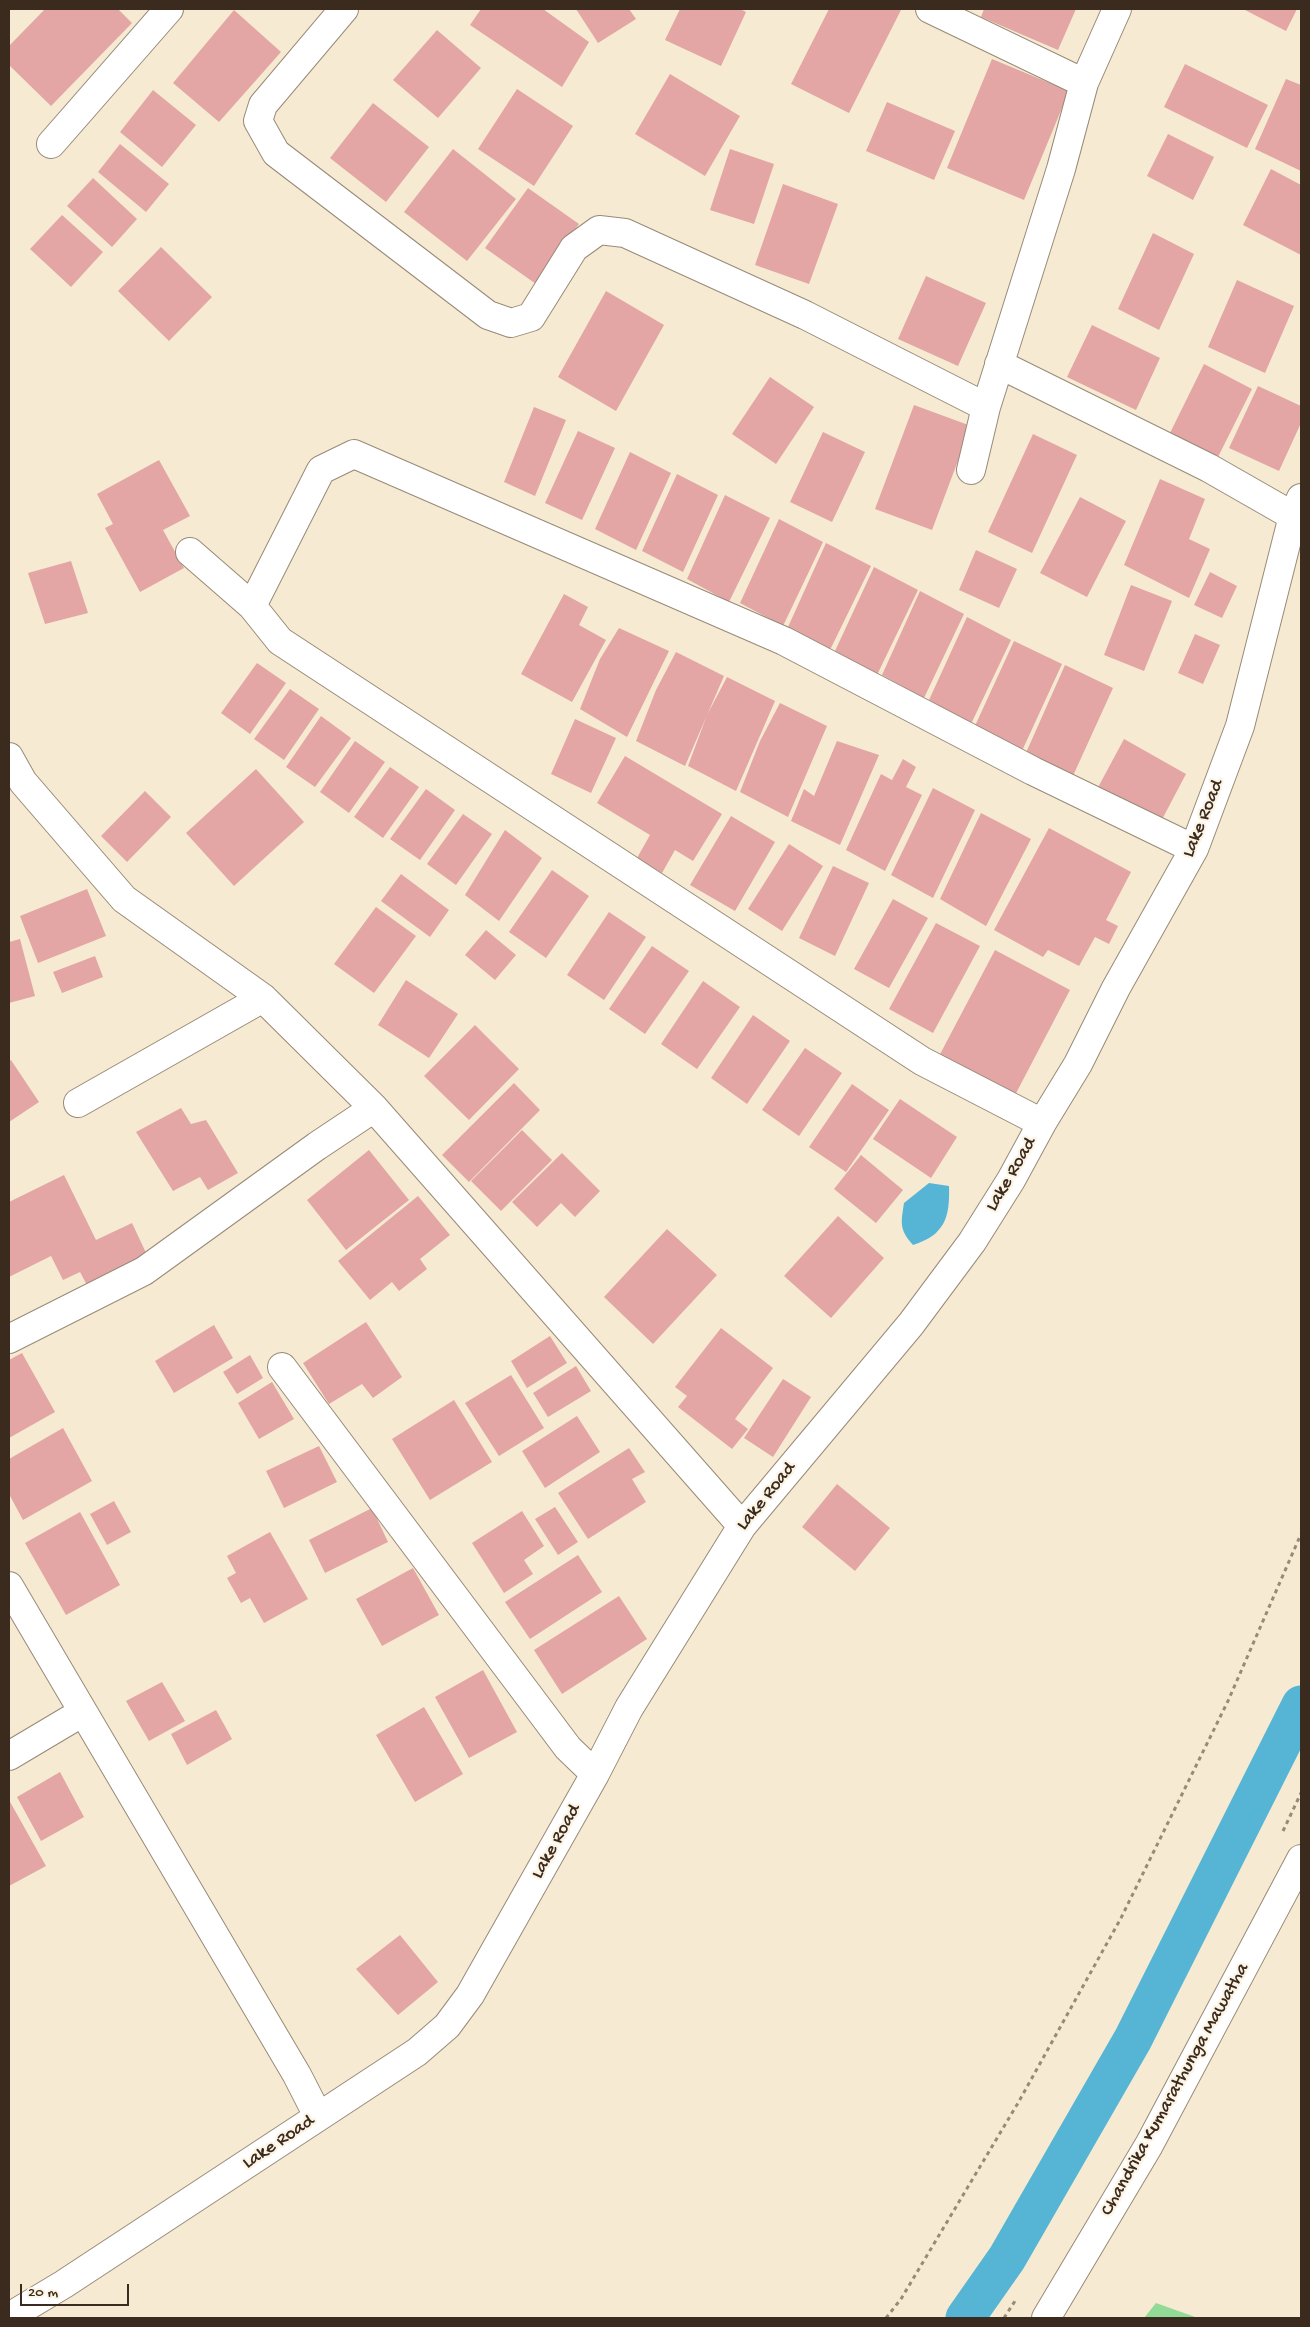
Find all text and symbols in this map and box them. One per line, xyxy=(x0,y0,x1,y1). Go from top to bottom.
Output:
street label: Lake Road xyxy=(1178,777,1230,861)
street label: Lake Road xyxy=(982,1134,1042,1216)
street label: Lake Road xyxy=(732,1458,802,1536)
street label: Lake Road xyxy=(527,1801,587,1883)
street label: Chandrika Kumarathunga Mawatha xyxy=(1097,1960,1255,2220)
street label: Lake Road xyxy=(239,2111,319,2175)
scale bar xyxy=(22,2274,131,2306)
text: 20 m xyxy=(28,2284,58,2302)

